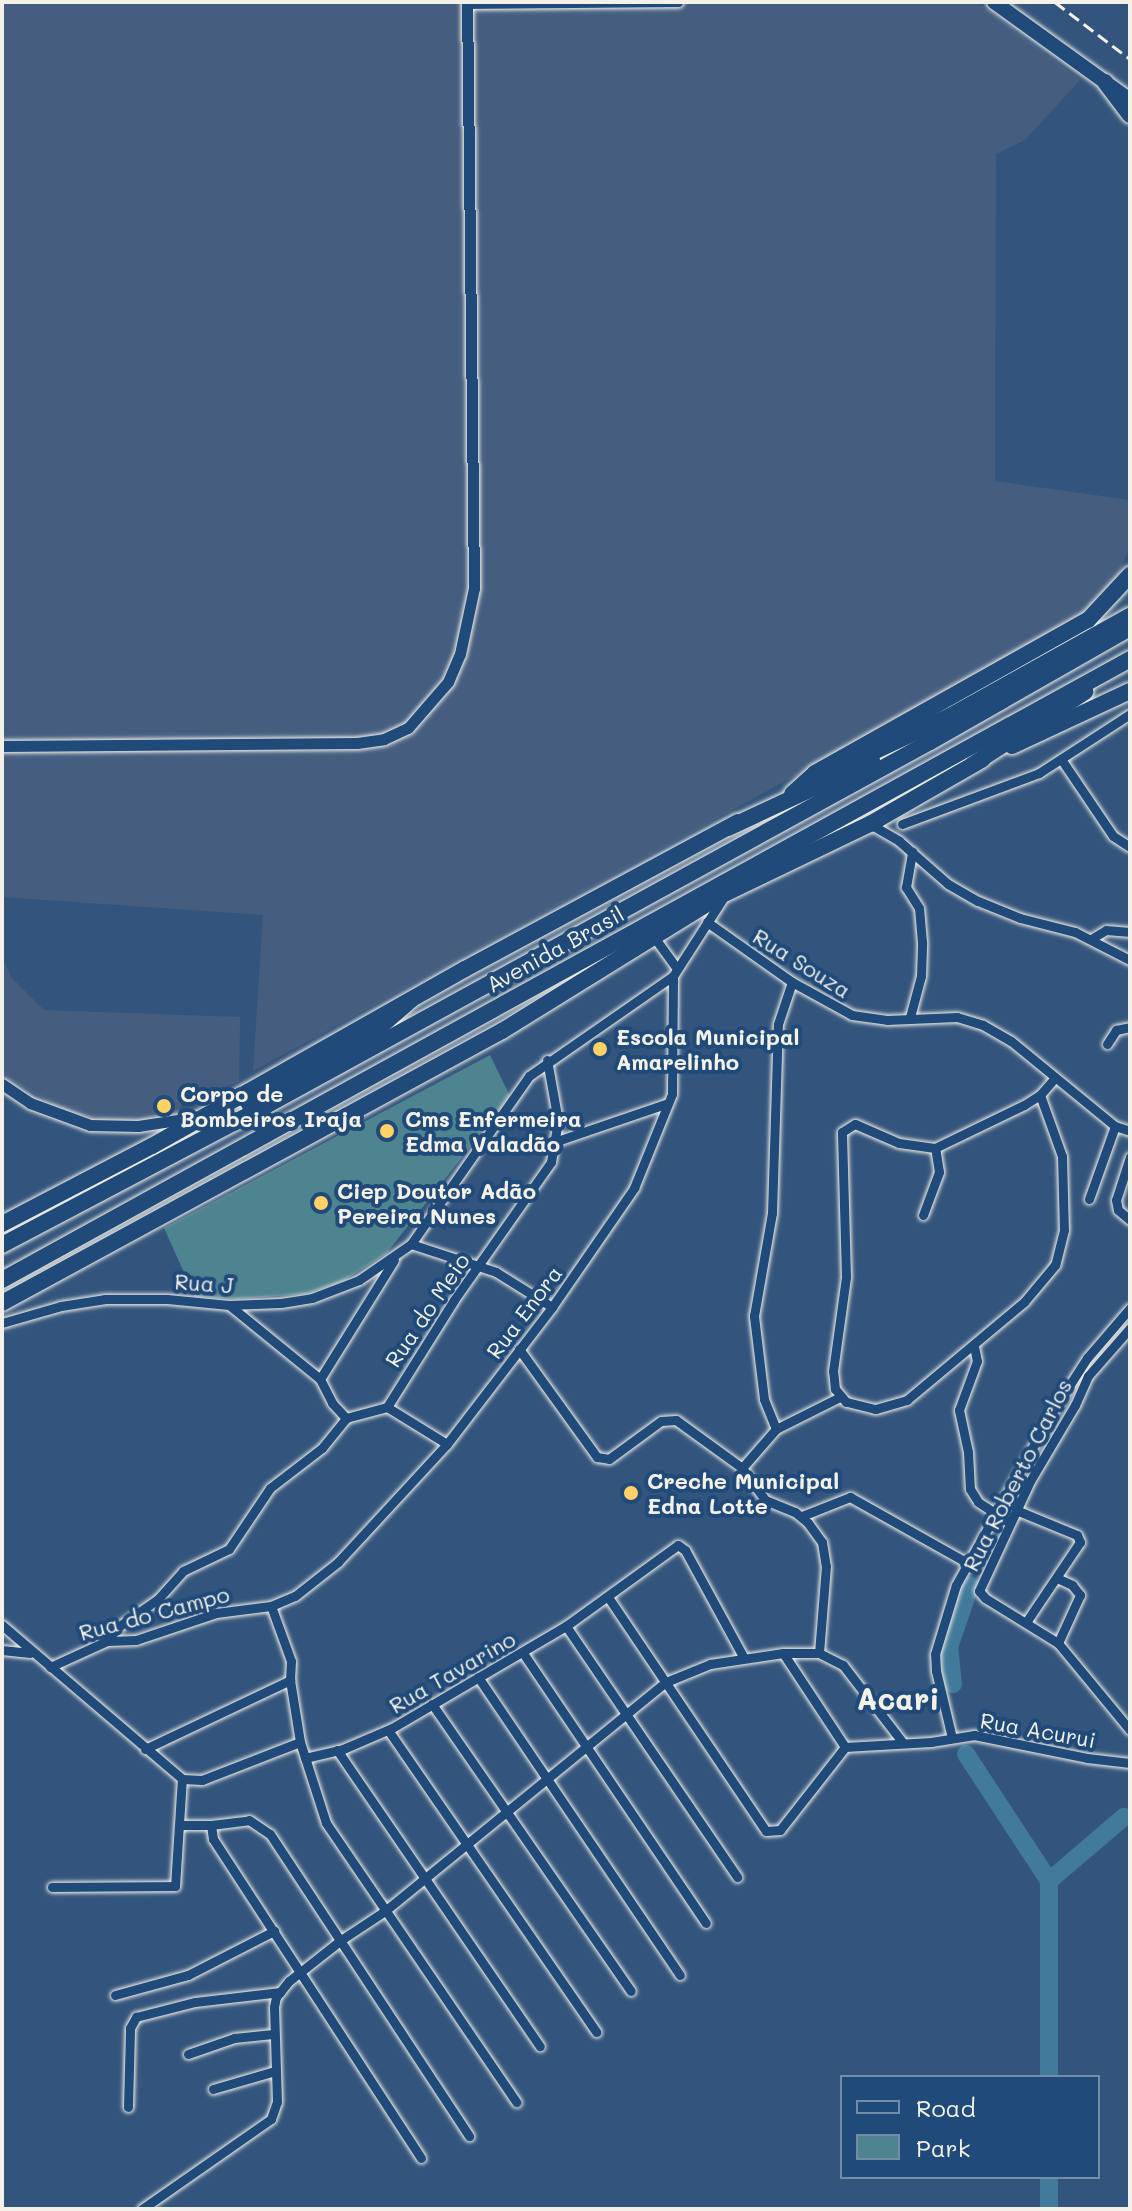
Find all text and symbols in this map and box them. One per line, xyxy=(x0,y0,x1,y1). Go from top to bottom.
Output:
street label: Avenida Brasil xyxy=(482,900,628,998)
street label: Rua Souza xyxy=(748,923,856,1003)
place label: Escola Municipal Amarelinho xyxy=(616,1023,799,1074)
marker: Escola Municipal Amarelinho xyxy=(591,1040,609,1058)
place label: Corpo de Bombeiros Iraja xyxy=(180,1080,362,1132)
marker: Corpo de Bombeiros Iraja xyxy=(155,1097,173,1115)
place label: Cms Enfermeira Edma Valadão xyxy=(405,1105,581,1156)
marker: Cms Enfermeira Edma Valadão xyxy=(376,1120,398,1142)
place label: Ciep Doutor Adão Pereira Nunes xyxy=(337,1177,536,1228)
marker: Ciep Doutor Adão Pereira Nunes xyxy=(312,1194,330,1212)
street label: Rua do Meio xyxy=(379,1248,475,1372)
street label: Rua Enora xyxy=(481,1260,567,1364)
street label: Rua J xyxy=(174,1268,234,1298)
street label: Rua Roberto Carlos xyxy=(957,1374,1077,1576)
place label: Creche Municipal Edna Lotte xyxy=(647,1467,839,1518)
marker: Creche Municipal Edna Lotte xyxy=(622,1484,640,1502)
street label: Rua do Campo xyxy=(76,1580,232,1646)
street label: Rua Tavarino xyxy=(384,1625,520,1719)
district label: Acari xyxy=(856,1680,940,1716)
street label: Rua Acurui xyxy=(978,1707,1098,1753)
legend xyxy=(840,2075,1100,2179)
text: Road xyxy=(916,2092,976,2123)
text: Park xyxy=(916,2132,970,2163)

